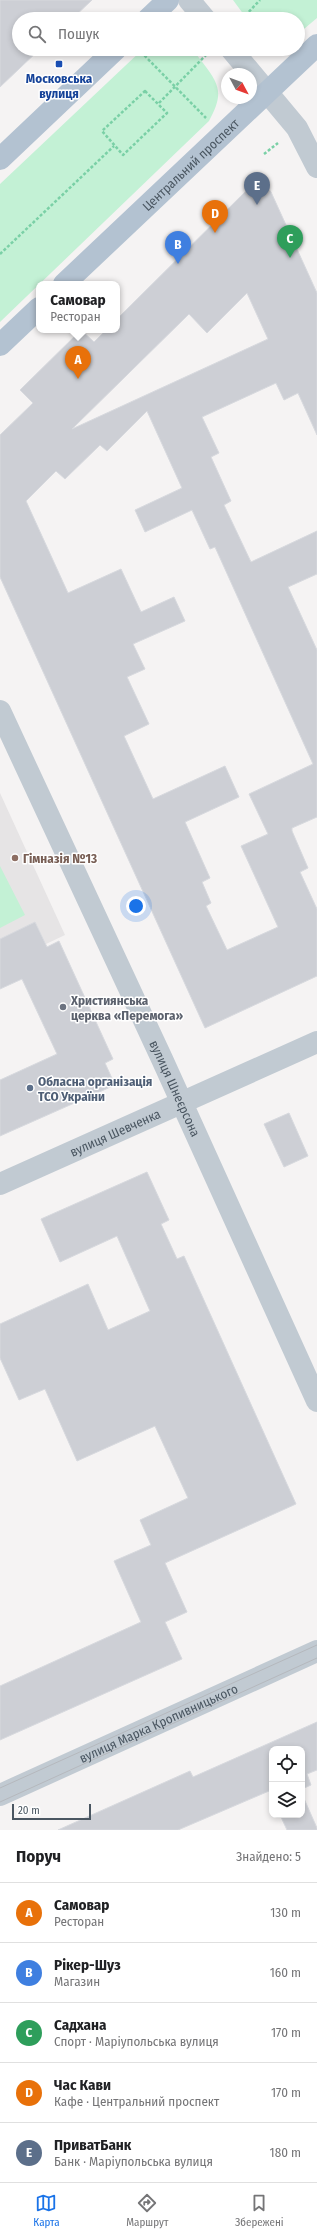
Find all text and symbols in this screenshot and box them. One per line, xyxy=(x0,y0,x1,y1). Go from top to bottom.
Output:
search box xyxy=(12,12,305,56)
icon: search xyxy=(26,23,48,45)
text: Пошук xyxy=(58,25,99,43)
marker: Московська вулиця xyxy=(54,59,64,69)
north arrow xyxy=(221,68,257,104)
place label: Московська вулиця xyxy=(26,71,93,101)
street label: Центральний проспект xyxy=(139,115,243,214)
pin: E xyxy=(244,172,270,205)
pin: D xyxy=(202,200,228,233)
pin: C xyxy=(277,225,303,258)
pin: B xyxy=(165,231,191,264)
popup xyxy=(36,281,120,333)
text: Самовар xyxy=(50,291,106,309)
text: Ресторан xyxy=(50,309,101,324)
pin: A xyxy=(65,346,91,379)
place label: Гімназія №13 xyxy=(23,851,97,866)
marker: Гімназія №13 xyxy=(10,853,20,863)
your location xyxy=(126,896,146,916)
place label: Християнська церква «Перемога» xyxy=(70,993,183,1023)
marker: Християнська церква «Перемога» xyxy=(58,1002,68,1012)
street label: вулиця Шнеєрсона xyxy=(146,1038,203,1139)
place label: Обласна організація ТСО України xyxy=(38,1074,152,1104)
marker: Обласна організація ТСО України xyxy=(25,1083,35,1093)
street label: вулиця Шевченка xyxy=(68,1106,163,1160)
street label: вулиця Марка Кропивницького xyxy=(77,1681,240,1766)
map controls xyxy=(269,1746,305,1818)
button: locate xyxy=(269,1746,305,1782)
button: layers xyxy=(269,1782,305,1818)
scale bar xyxy=(12,1802,91,1821)
text: 20 m xyxy=(18,1804,40,1817)
text: Поруч xyxy=(16,1846,61,1867)
text: Знайдено: 5 xyxy=(236,1849,301,1864)
text: Самовар xyxy=(54,1896,109,1914)
text: A xyxy=(25,1905,33,1920)
text: 130 m xyxy=(270,1905,301,1920)
text: Ресторан xyxy=(54,1914,104,1929)
text: Рікер-Шуз xyxy=(54,1956,121,1974)
text: B xyxy=(25,1965,33,1980)
text: 160 m xyxy=(270,1965,301,1980)
text: Магазин xyxy=(54,1974,100,1989)
text: Садхана xyxy=(54,2016,106,2034)
text: C xyxy=(26,2025,32,2040)
text: 170 m xyxy=(271,2025,301,2040)
text: Спорт · Маріупольська вулиця xyxy=(54,2034,219,2049)
text: Час Кави xyxy=(54,2076,111,2094)
text: D xyxy=(25,2085,33,2100)
text: 170 m xyxy=(271,2085,301,2100)
text: Кафе · Центральний проспект xyxy=(54,2094,219,2109)
text: ПриватБанк xyxy=(54,2136,131,2154)
text: E xyxy=(26,2145,32,2160)
text: 180 m xyxy=(270,2145,301,2160)
text: Банк · Маріупольська вулиця xyxy=(54,2154,213,2169)
tab: Карта xyxy=(33,2192,60,2229)
tab: Маршрут xyxy=(126,2192,168,2229)
tab: Збережені xyxy=(235,2192,284,2229)

